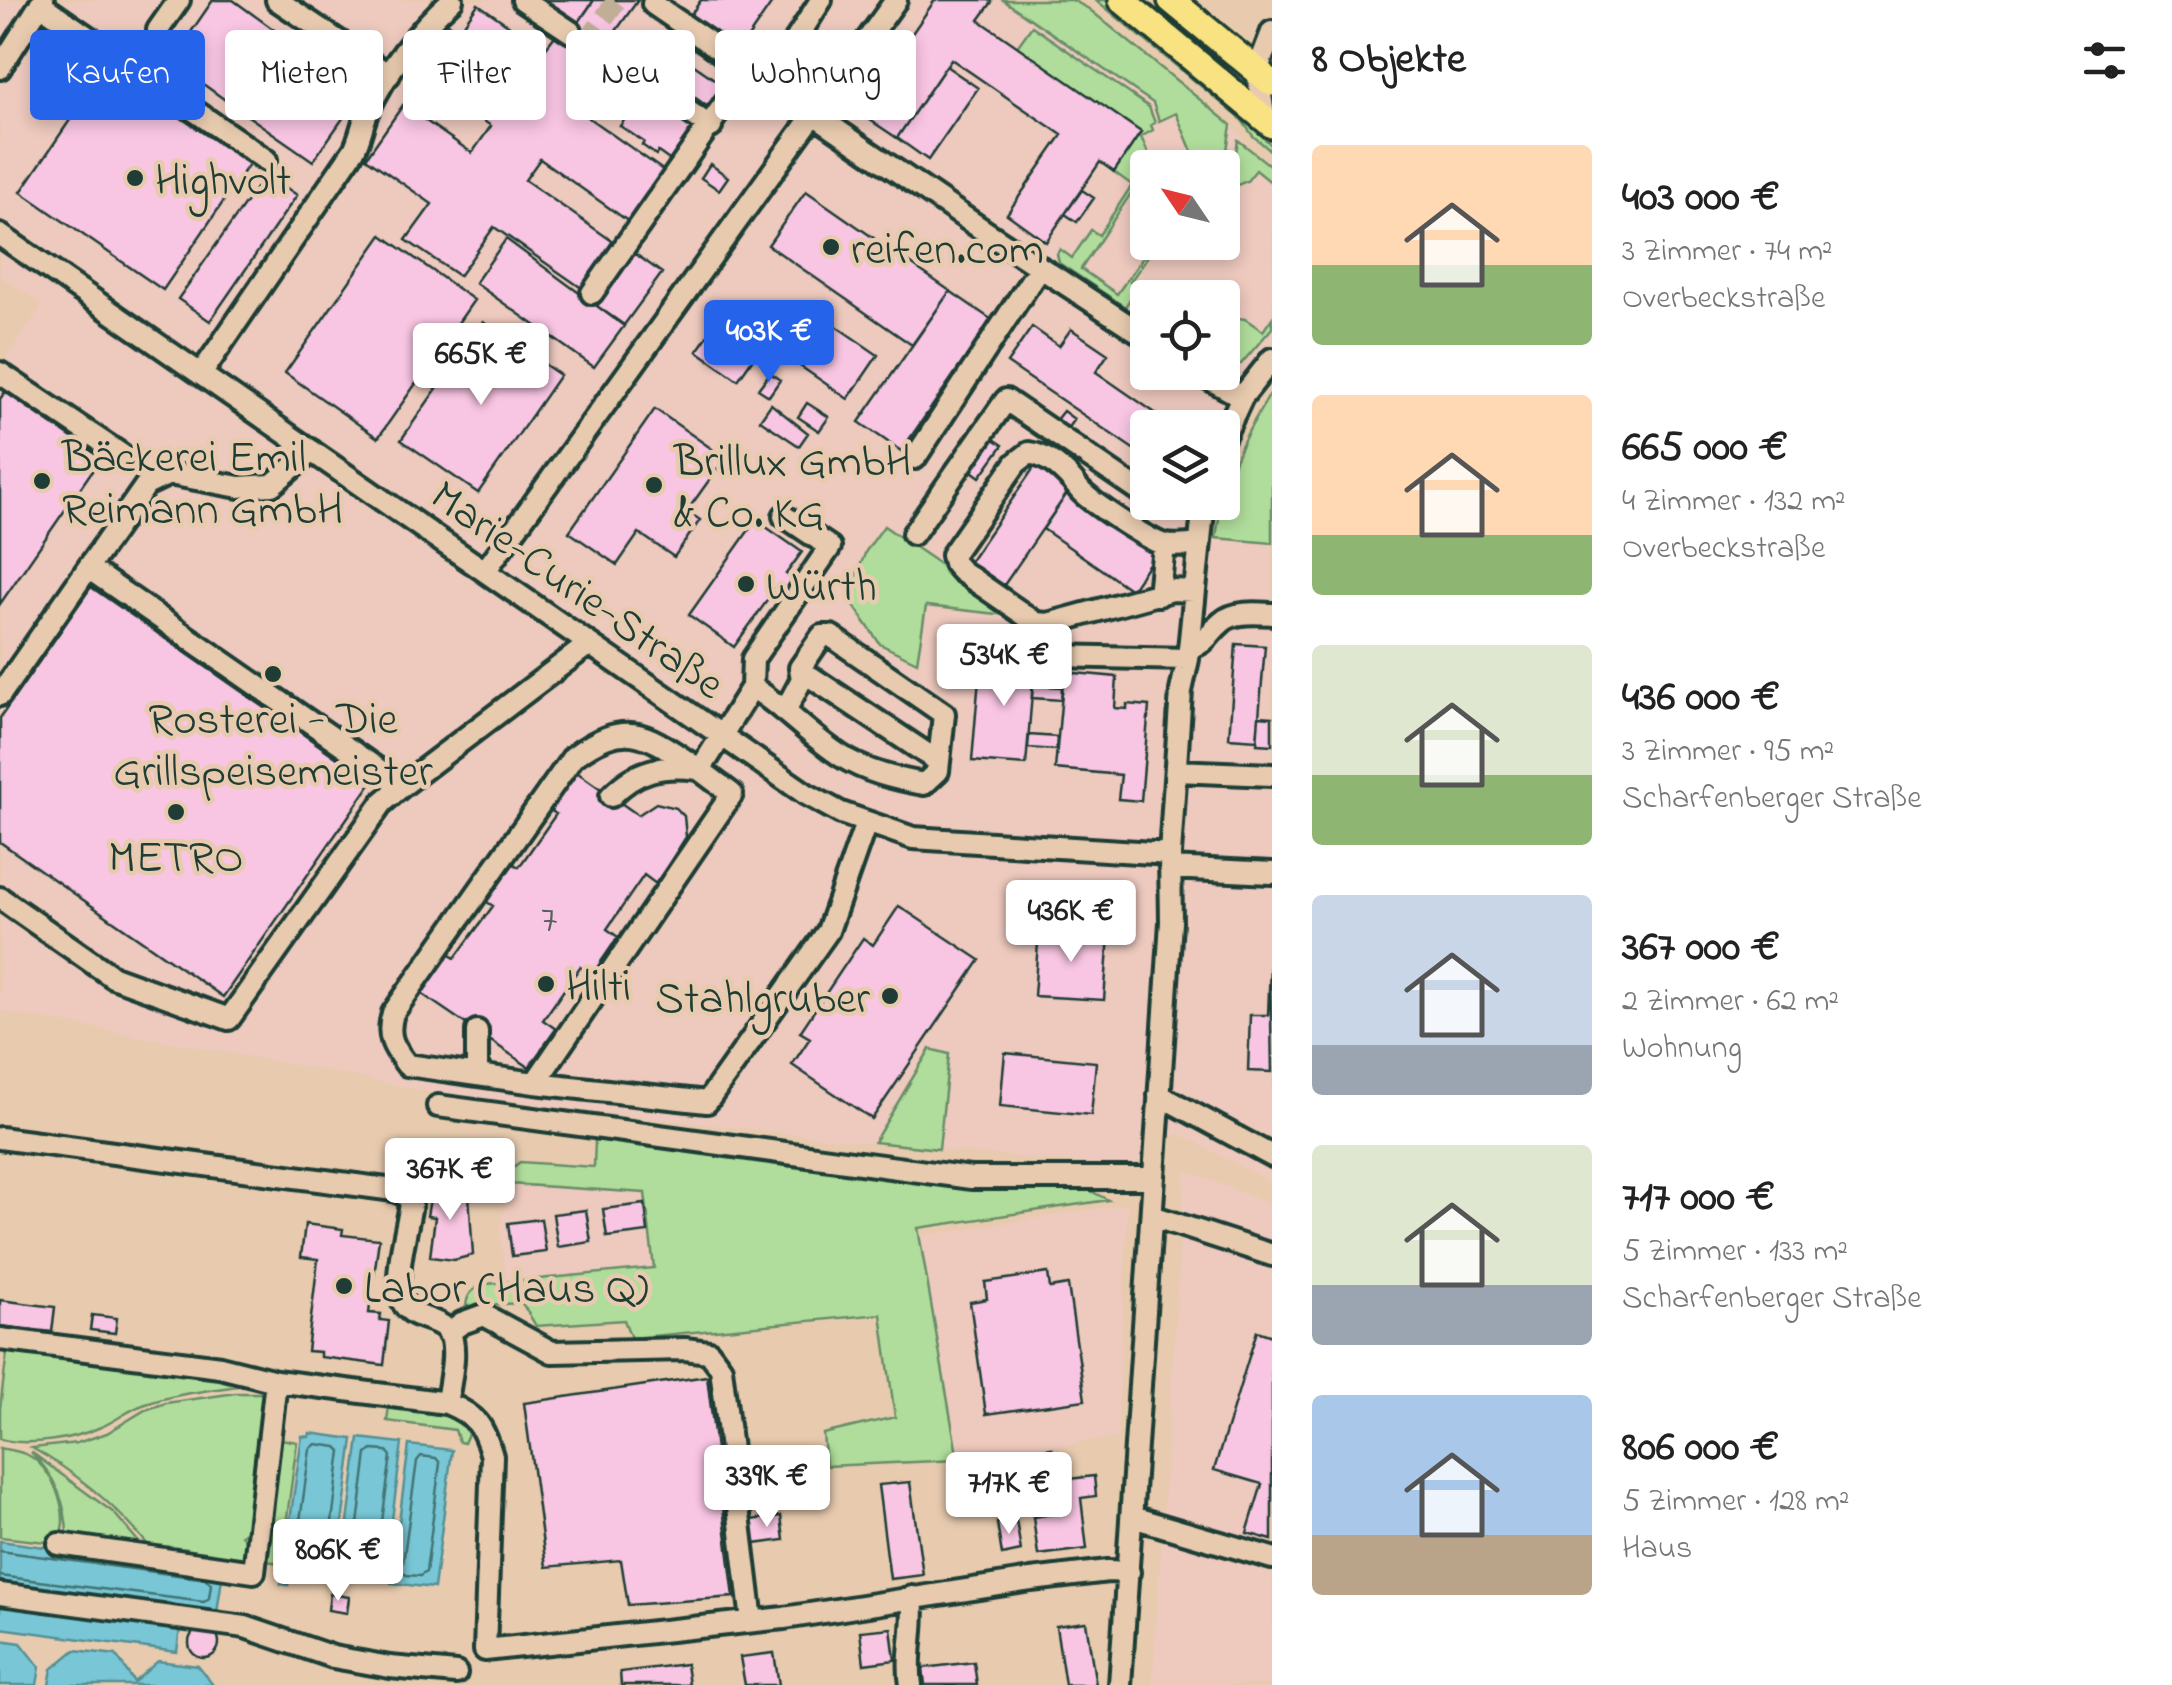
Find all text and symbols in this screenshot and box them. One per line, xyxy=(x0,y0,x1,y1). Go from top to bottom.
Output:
chip: Kaufen xyxy=(30,30,205,120)
chip: Mieten xyxy=(225,30,383,120)
chip: Filter xyxy=(403,30,546,120)
chip: Neu xyxy=(566,30,695,120)
chip: Wohnung xyxy=(715,30,916,120)
text: 8 Objekte xyxy=(1312,30,1466,91)
icon: filters xyxy=(2077,33,2132,88)
place label: Highvolt xyxy=(155,150,291,217)
north arrow xyxy=(1130,150,1240,260)
map controls xyxy=(1130,150,1240,520)
marker: Highvolt xyxy=(124,167,146,189)
text: 403 000 € xyxy=(1622,168,1780,229)
icon: home xyxy=(1392,185,1512,305)
place label: reifen.com xyxy=(851,219,1044,285)
text: 3 Zimmer · 74 m² xyxy=(1622,229,1833,276)
marker: reifen.com xyxy=(820,236,842,258)
text: Overbeckstraße xyxy=(1622,276,1825,323)
button: locate xyxy=(1130,280,1240,390)
pin: 403K € xyxy=(688,300,850,385)
text: 403K € xyxy=(726,309,812,356)
pin: 665K € xyxy=(400,323,562,408)
text: 665K € xyxy=(435,332,527,379)
button: layers xyxy=(1130,410,1240,520)
text: 665 000 € xyxy=(1622,418,1788,479)
place label: Bäckerei Emil Reimann GmbH xyxy=(61,427,343,545)
place label: Brillux GmbH & Co. KG xyxy=(673,431,912,549)
icon: home xyxy=(1392,435,1512,555)
street label: Marie-Curie-Straße xyxy=(415,466,737,719)
marker: Bäckerei Emil Reimann GmbH xyxy=(31,470,53,492)
marker: Brillux GmbH & Co. KG xyxy=(643,474,665,496)
text: 4 Zimmer · 132 m² xyxy=(1622,479,1846,526)
text: Overbeckstraße xyxy=(1622,526,1825,573)
place label: Würth xyxy=(766,556,877,622)
marker: Würth xyxy=(735,573,757,595)
pin: 534K € xyxy=(923,624,1085,709)
text: 534K € xyxy=(959,633,1049,680)
marker: Rosterei - Die Grillspeisemeister xyxy=(262,663,284,685)
text: 436 000 € xyxy=(1622,668,1780,729)
icon: home xyxy=(1392,685,1512,805)
place label: Rosterei - Die Grillspeisemeister xyxy=(113,689,433,807)
text: 3 Zimmer · 95 m² xyxy=(1622,729,1834,776)
text: Scharfenberger Straße xyxy=(1622,776,1922,823)
marker: METRO xyxy=(165,801,187,823)
place label: METRO xyxy=(108,827,244,893)
pin: 436K € xyxy=(990,880,1152,965)
text: 436K € xyxy=(1028,889,1114,936)
house number: 7 xyxy=(541,892,557,951)
text: 367 000 € xyxy=(1622,918,1780,979)
icon: home xyxy=(1392,935,1512,1055)
place label: Hilti xyxy=(566,956,631,1022)
place label: Stahlgruber xyxy=(655,968,870,1035)
marker: Hilti xyxy=(535,973,557,995)
text: 2 Zimmer · 62 m² xyxy=(1622,979,1839,1026)
marker: Stahlgruber xyxy=(879,985,901,1007)
text: Wohnung xyxy=(1622,1026,1742,1073)
pin: 367K € xyxy=(369,1138,531,1223)
text: 367K € xyxy=(407,1147,493,1194)
text: 717 000 € xyxy=(1622,1168,1775,1229)
icon: home xyxy=(1392,1185,1512,1305)
text: 5 Zimmer · 133 m² xyxy=(1622,1229,1848,1276)
place label: Labor (Haus Q) xyxy=(364,1258,649,1324)
marker: Labor (Haus Q) xyxy=(333,1275,355,1297)
text: Scharfenberger Straße xyxy=(1622,1276,1922,1323)
text: 806 000 € xyxy=(1622,1418,1779,1479)
icon: home xyxy=(1392,1435,1512,1555)
pin: 339K € xyxy=(686,1445,848,1530)
pin: 717K € xyxy=(928,1452,1090,1537)
text: 339K € xyxy=(726,1454,808,1501)
text: 717K € xyxy=(968,1461,1050,1508)
text: 5 Zimmer · 128 m² xyxy=(1622,1479,1849,1526)
pin: 806K € xyxy=(257,1519,419,1604)
text: Haus xyxy=(1622,1526,1692,1573)
text: 806K € xyxy=(295,1528,381,1575)

